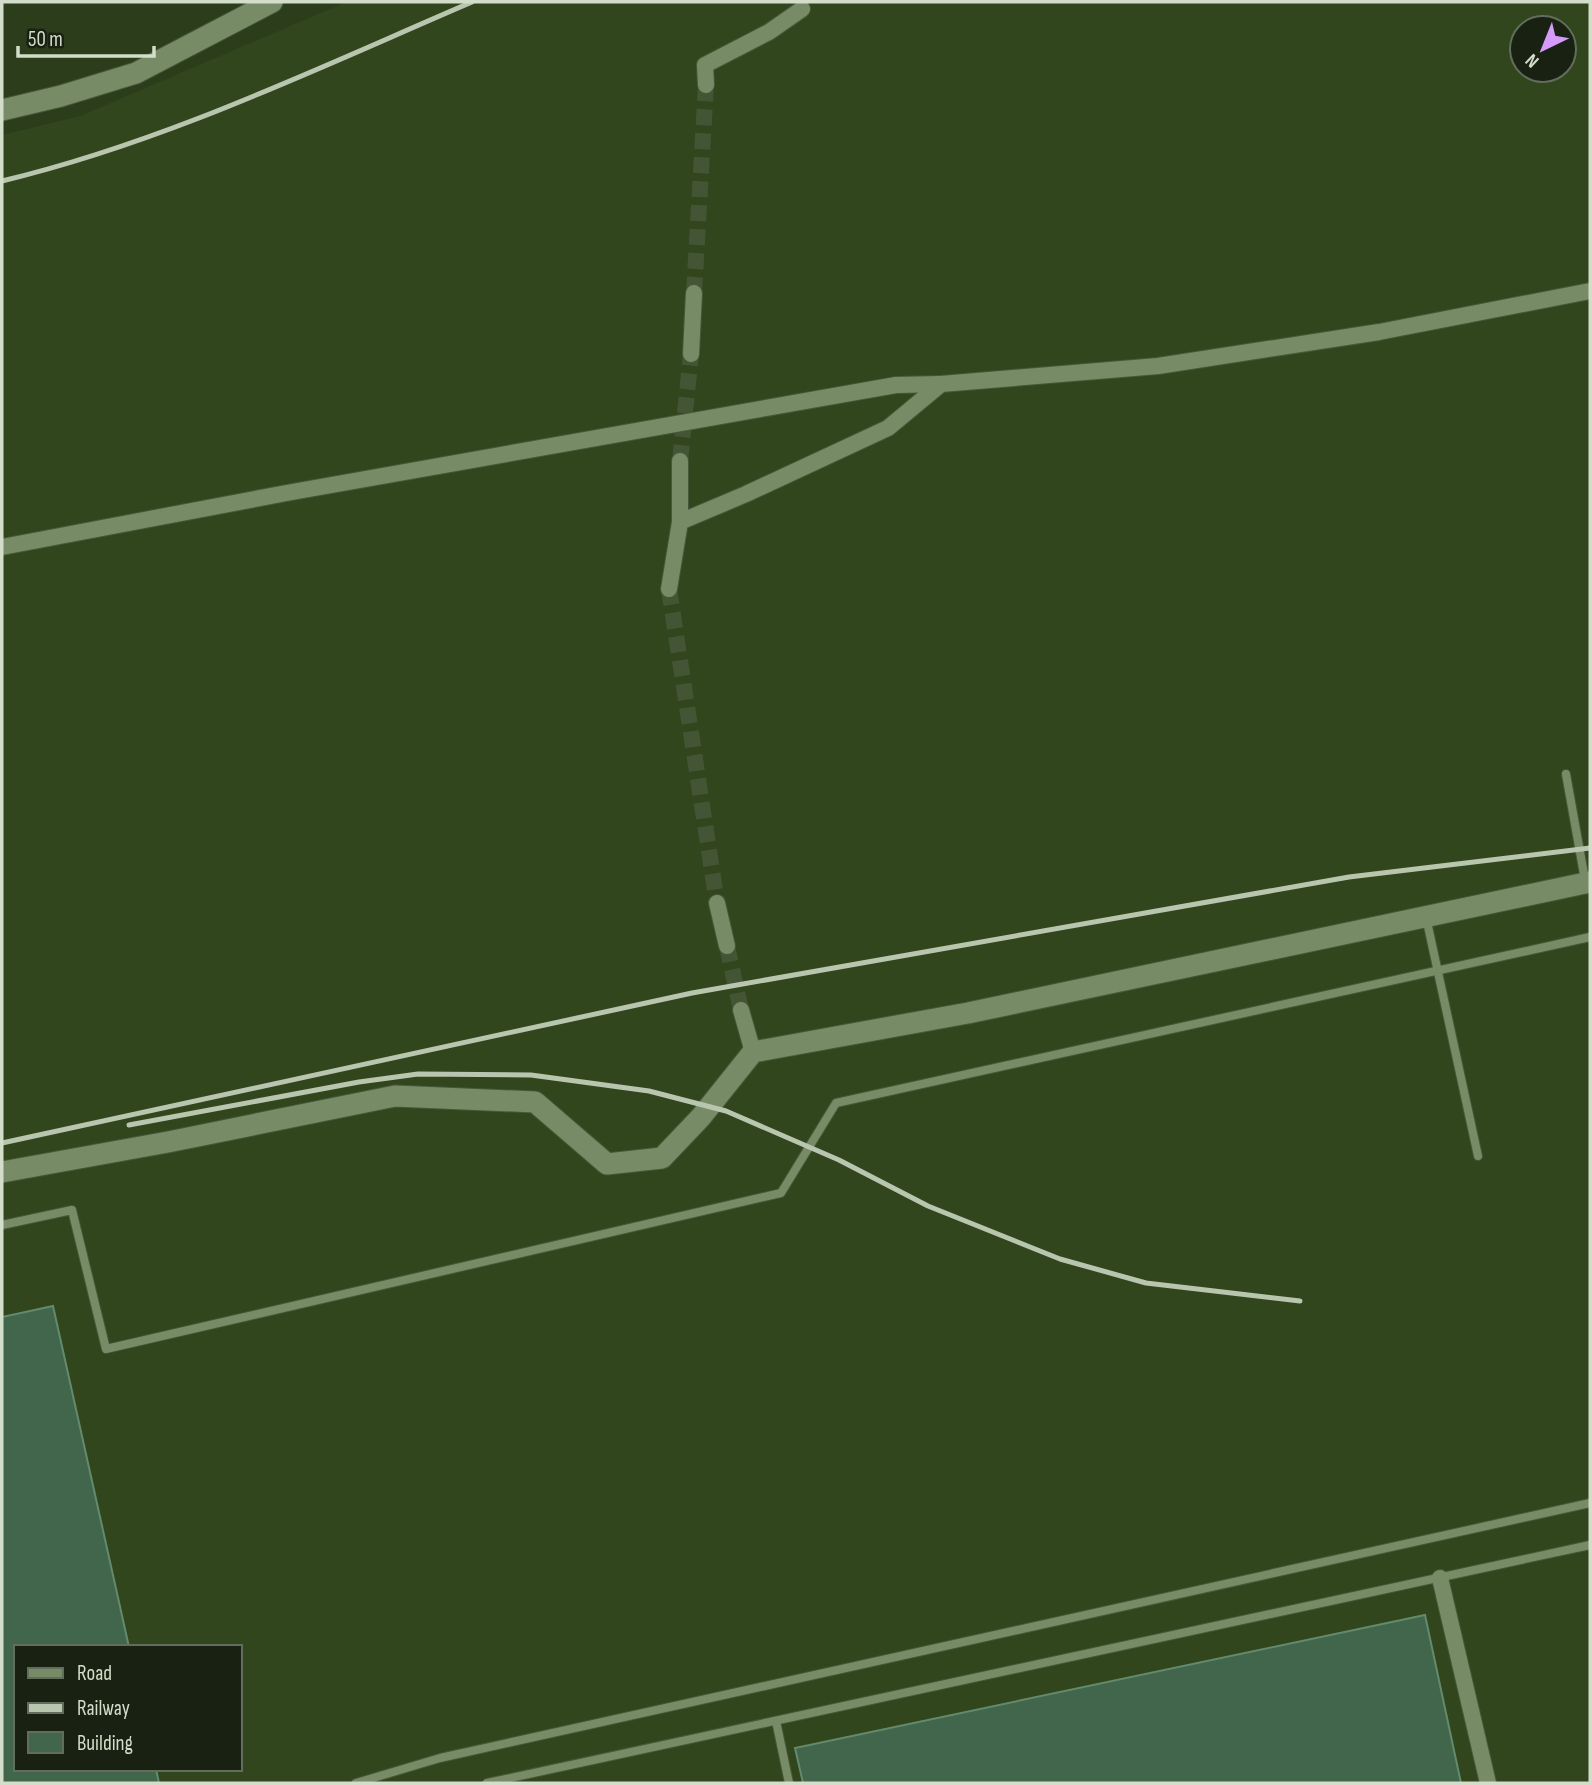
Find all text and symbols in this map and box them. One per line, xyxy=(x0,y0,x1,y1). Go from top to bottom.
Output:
scale bar xyxy=(18,14,154,58)
north arrow xyxy=(1508,14,1578,84)
text: 50 m xyxy=(28,27,63,52)
text: N xyxy=(1521,48,1544,72)
legend xyxy=(14,1645,242,1771)
text: Road xyxy=(77,1661,112,1686)
text: Railway xyxy=(77,1696,130,1721)
text: Building xyxy=(77,1731,133,1756)

